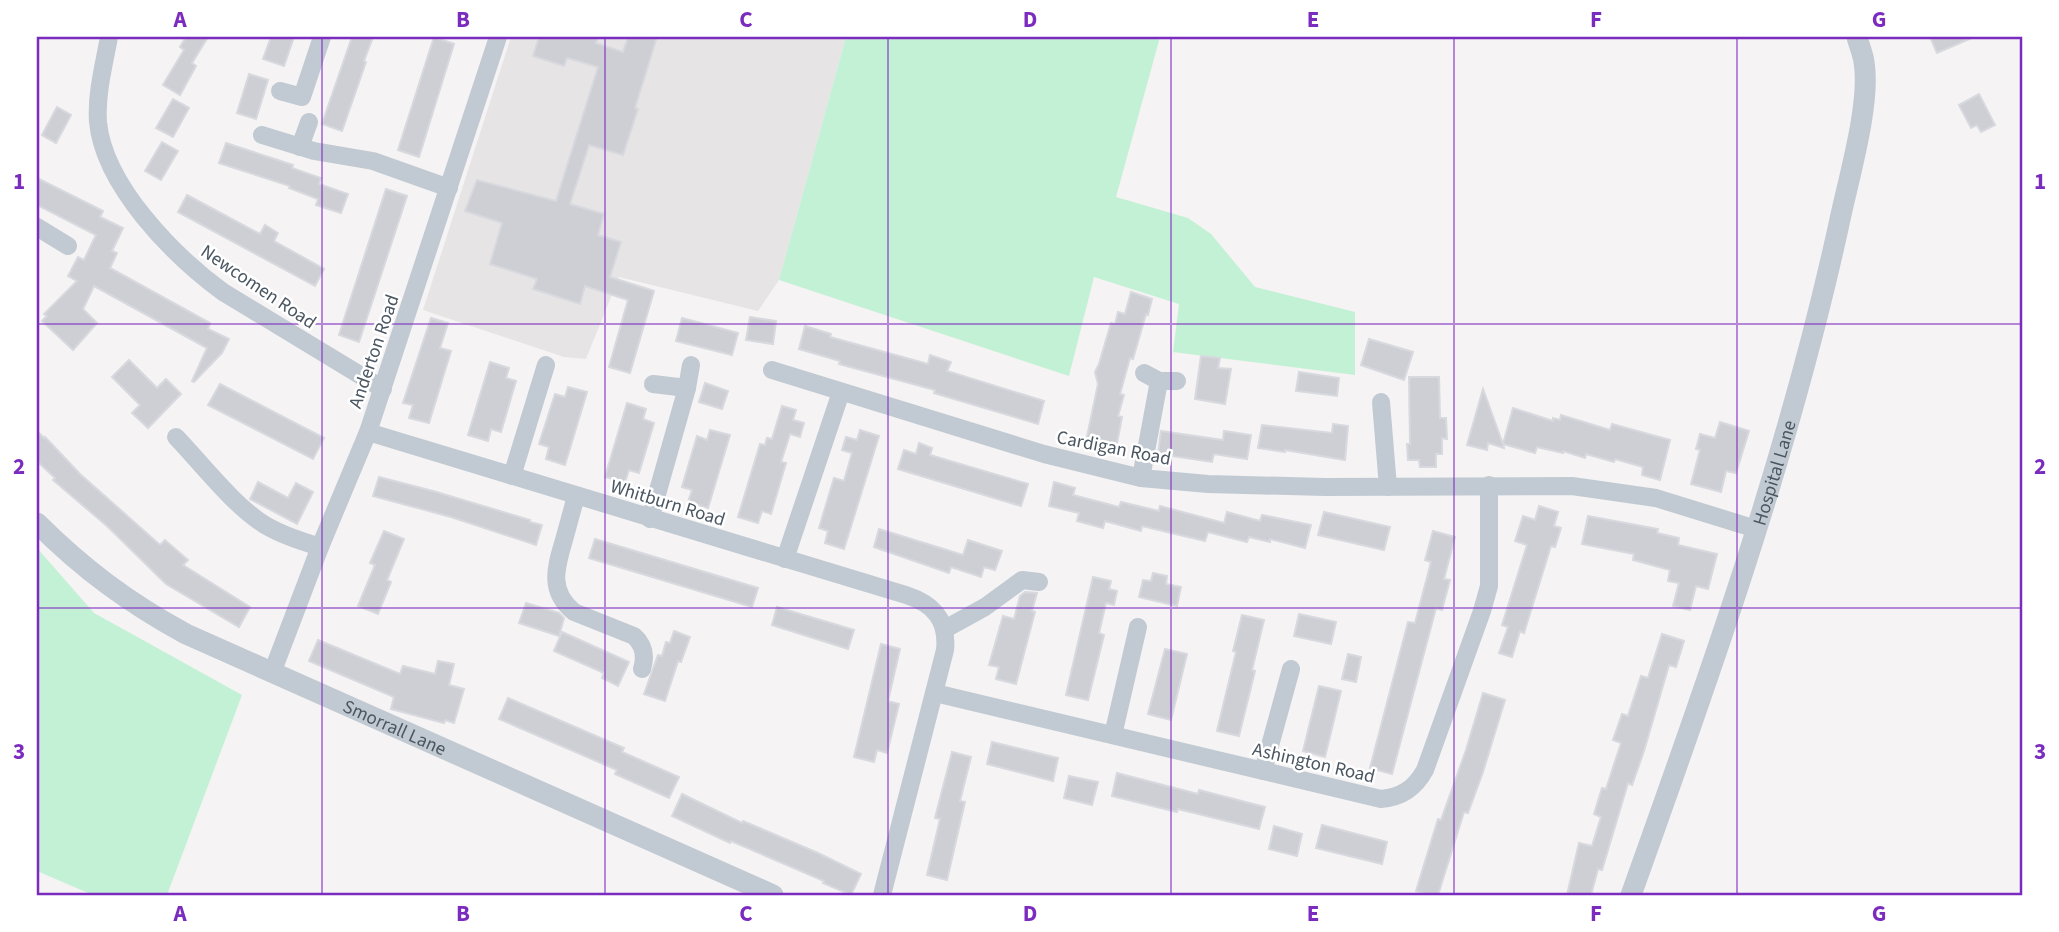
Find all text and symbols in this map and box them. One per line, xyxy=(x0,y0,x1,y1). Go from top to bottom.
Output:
text: A xyxy=(172,3,187,36)
text: B xyxy=(456,3,470,36)
text: C xyxy=(739,3,753,36)
text: D xyxy=(1023,3,1037,36)
text: E xyxy=(1307,3,1319,36)
text: F xyxy=(1590,3,1602,36)
text: G xyxy=(1872,3,1886,36)
text: 1 xyxy=(13,165,25,198)
text: 1 xyxy=(2034,165,2046,198)
street label: Newcomen Road xyxy=(195,239,321,336)
street label: Anderton Road xyxy=(342,291,407,412)
street label: Hospital Lane xyxy=(1747,417,1804,529)
street label: Cardigan Road xyxy=(1054,424,1173,473)
text: 2 xyxy=(13,450,25,483)
text: 2 xyxy=(2034,450,2046,483)
street label: Whitburn Road xyxy=(607,473,728,534)
street label: Smorrall Lane xyxy=(338,693,450,763)
text: 3 xyxy=(13,735,25,768)
text: 3 xyxy=(2034,735,2046,768)
street label: Ashington Road xyxy=(1250,736,1378,791)
text: A xyxy=(172,897,187,930)
text: B xyxy=(456,897,470,930)
text: C xyxy=(739,897,753,930)
text: D xyxy=(1023,897,1037,930)
text: E xyxy=(1307,897,1319,930)
text: F xyxy=(1590,897,1602,930)
text: G xyxy=(1872,897,1886,930)

